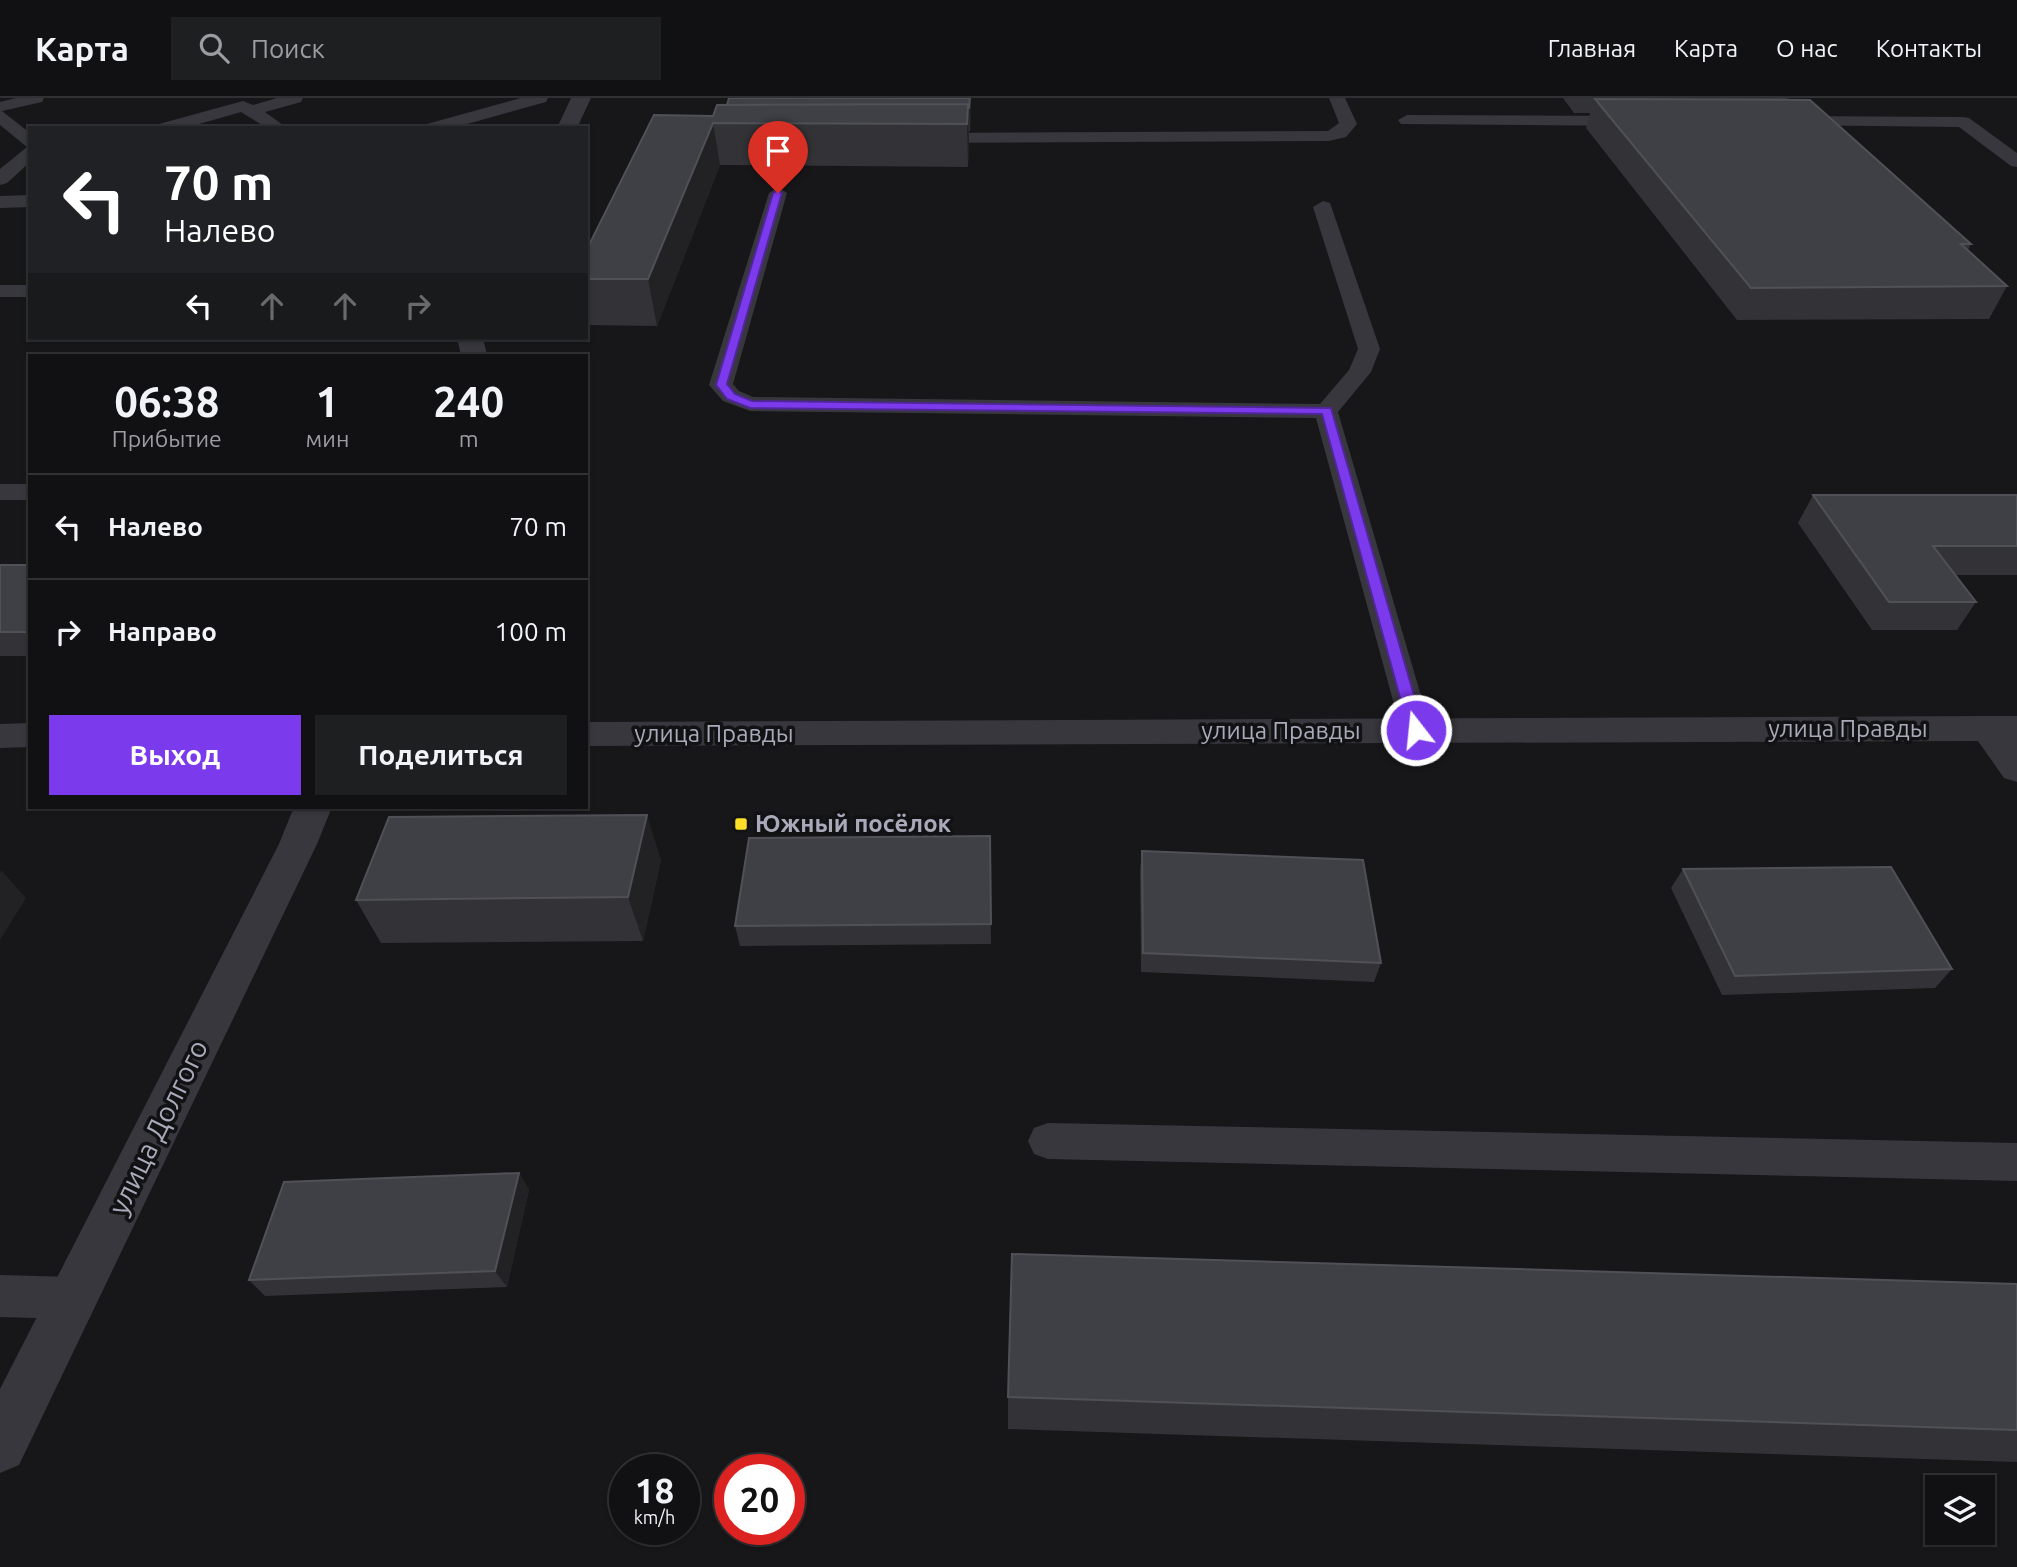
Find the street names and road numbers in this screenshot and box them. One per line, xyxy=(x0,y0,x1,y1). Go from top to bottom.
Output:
street label: улица Правды xyxy=(1768,715,1928,742)
street label: улица Правды xyxy=(1201,717,1361,744)
street label: улица Правды xyxy=(634,720,794,747)
street label: улица Долгого xyxy=(102,1034,213,1219)

